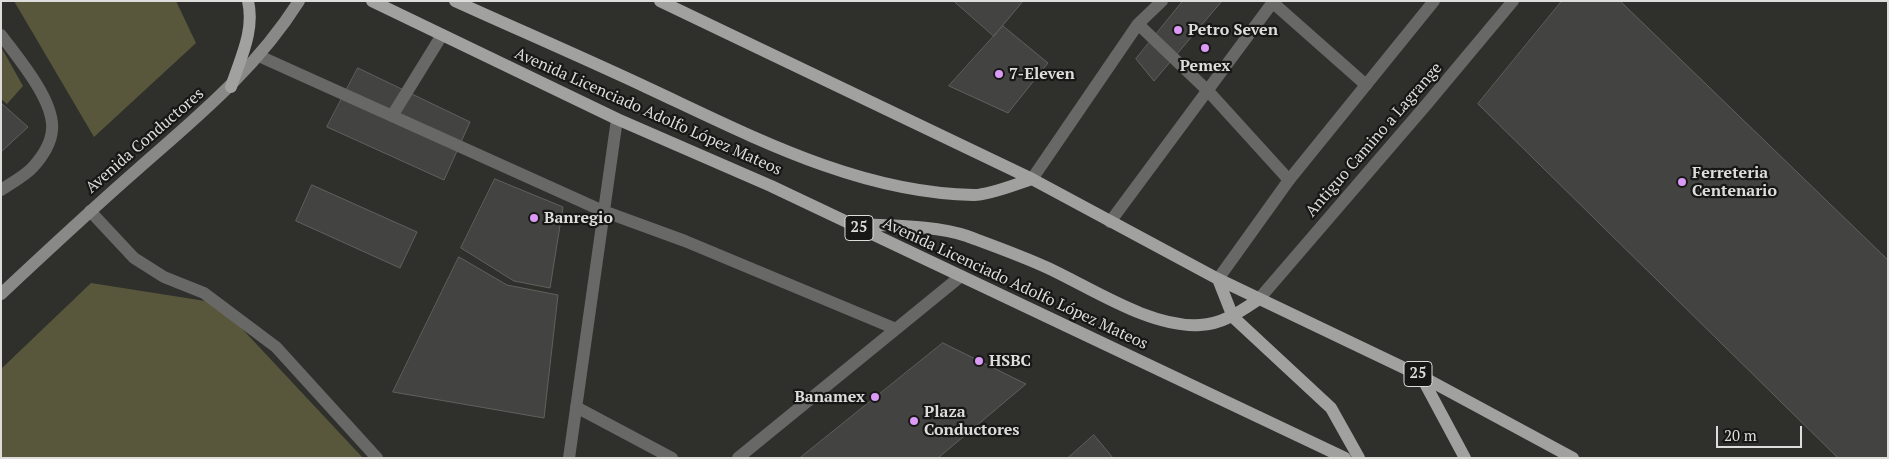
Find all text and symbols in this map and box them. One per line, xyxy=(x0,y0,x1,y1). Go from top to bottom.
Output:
place label: Petro Seven xyxy=(1188,20,1278,40)
marker: Petro Seven xyxy=(1172,24,1184,36)
marker: Pemex xyxy=(1199,42,1211,54)
street label: Avenida Licenciado Adolfo López Mateos xyxy=(511,44,785,180)
place label: Pemex xyxy=(1180,56,1230,76)
street label: Antiguo Camino a Lagrange xyxy=(1302,59,1446,221)
place label: 7-Eleven xyxy=(1009,64,1075,84)
marker: 7-Eleven xyxy=(993,68,1005,80)
street label: Avenida Conductores xyxy=(82,84,208,198)
place label: Ferreteria Centenario xyxy=(1692,163,1777,201)
marker: Ferreteria Centenario xyxy=(1676,176,1688,188)
place label: Banregio xyxy=(544,208,613,228)
marker: Banregio xyxy=(528,212,540,224)
street label: Avenida Licenciado Adolfo López Mateos xyxy=(879,214,1151,354)
road number: 25 xyxy=(845,216,873,240)
place label: HSBC xyxy=(989,351,1031,371)
marker: HSBC xyxy=(973,355,985,367)
road number: 25 xyxy=(1404,362,1432,386)
place label: Banamex xyxy=(794,387,865,407)
marker: Banamex xyxy=(869,391,881,403)
place label: Plaza Conductores xyxy=(924,402,1020,440)
marker: Plaza Conductores xyxy=(908,415,920,427)
scale bar xyxy=(1719,416,1805,448)
text: 20 m xyxy=(1724,425,1757,445)

